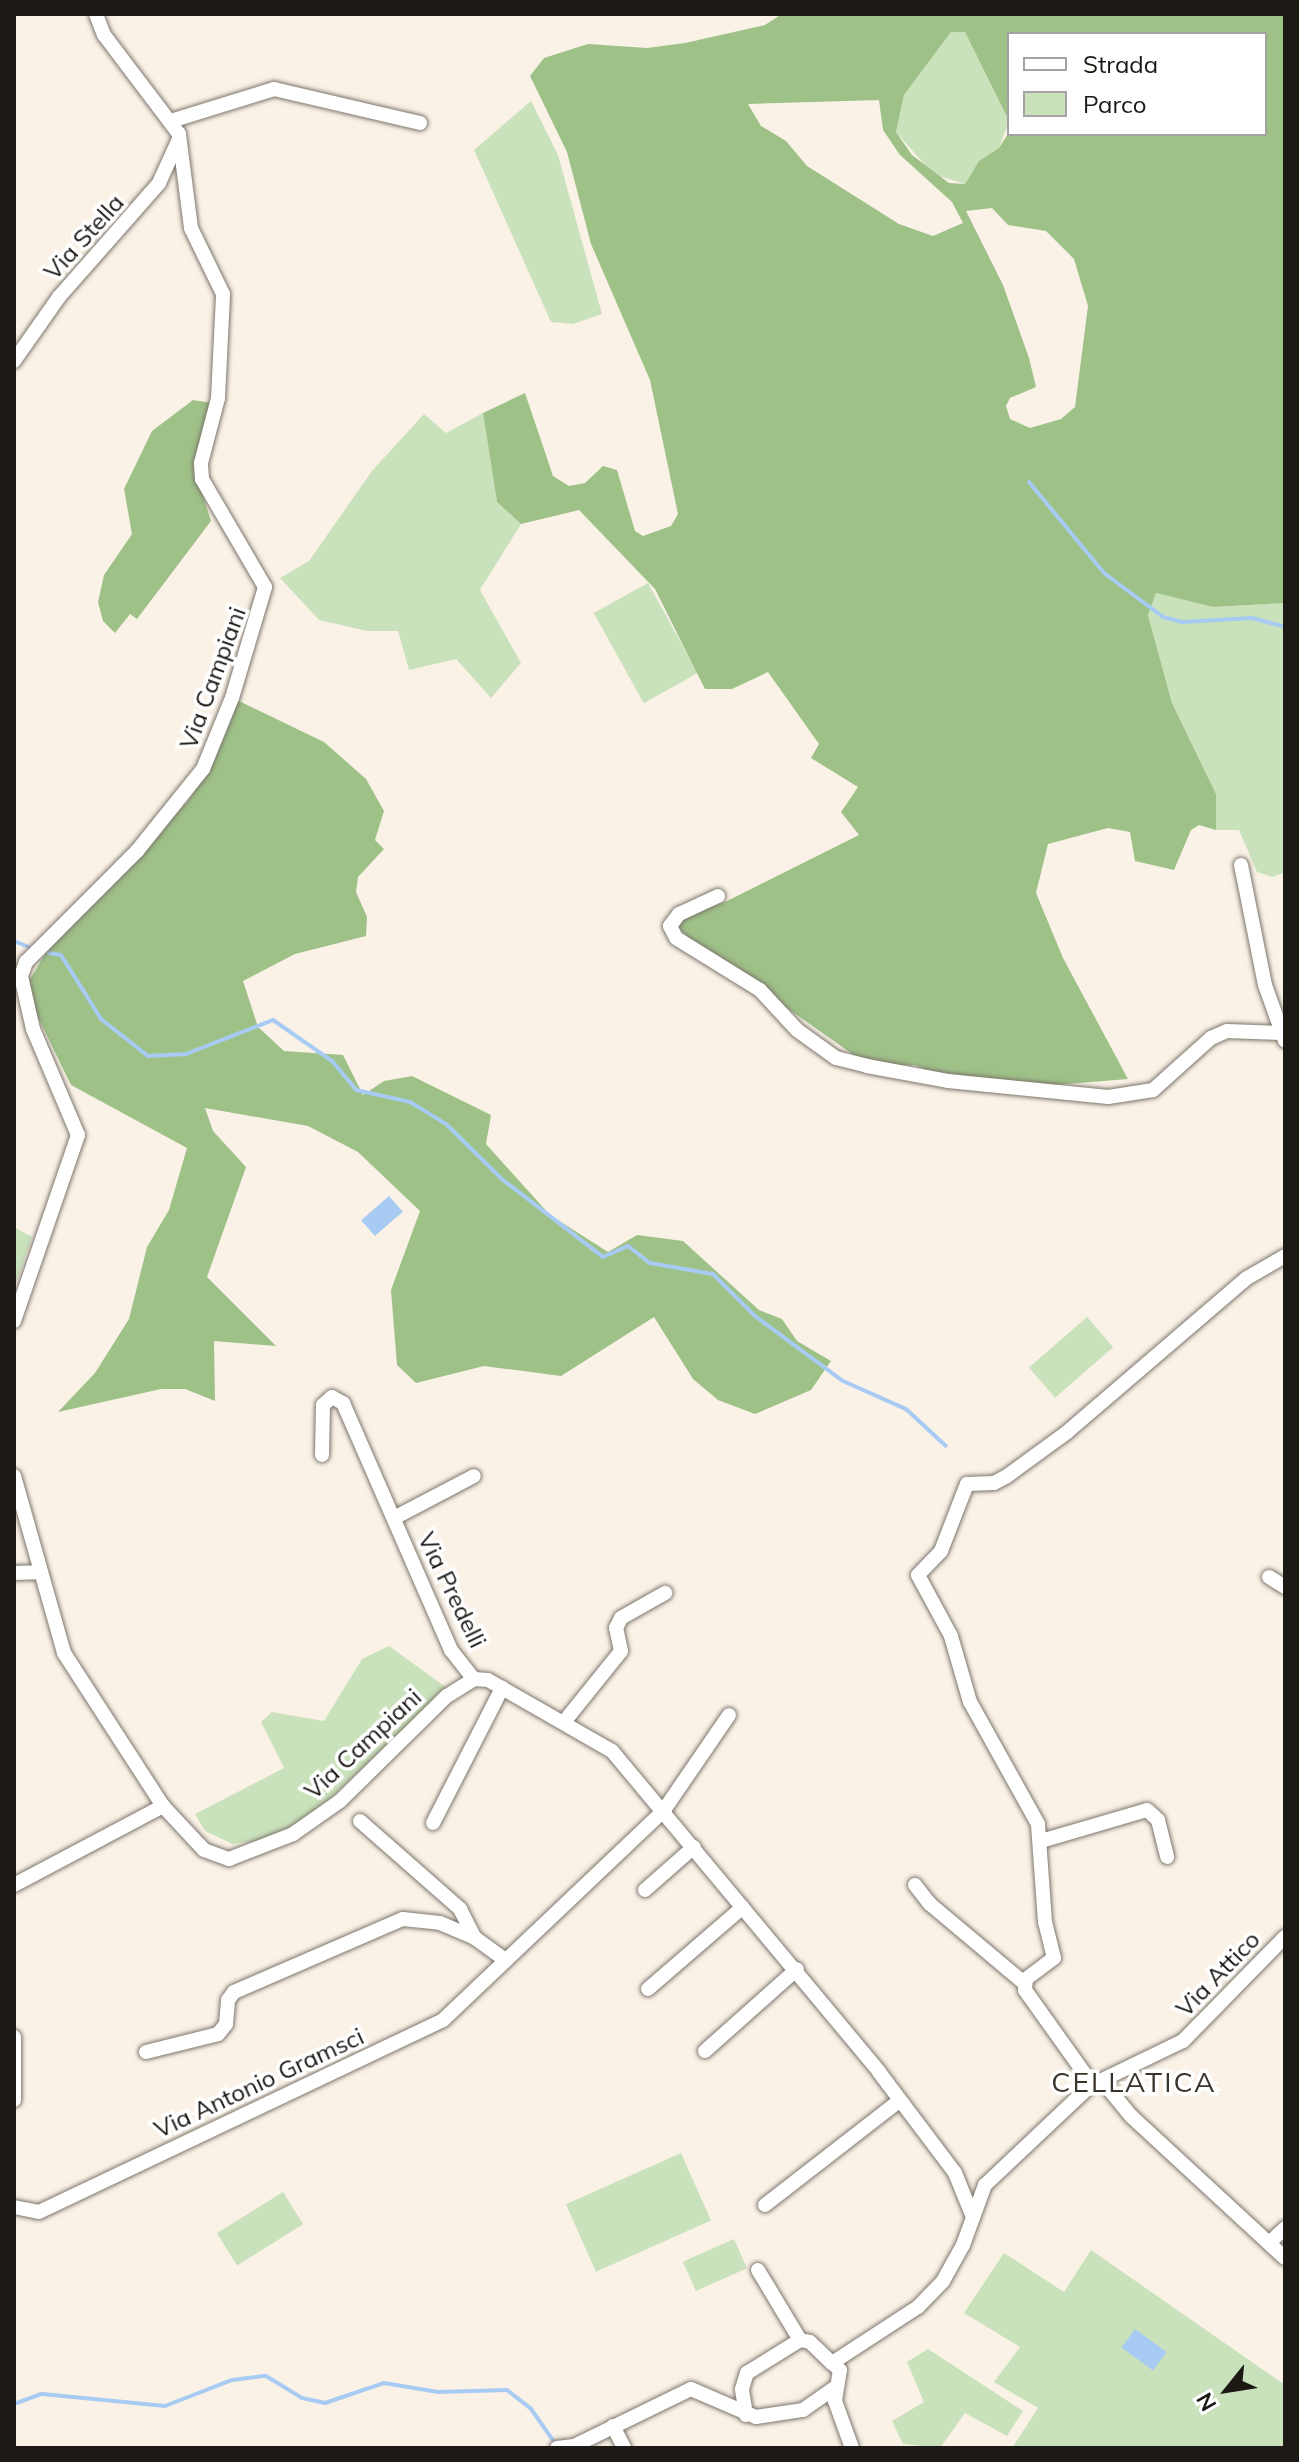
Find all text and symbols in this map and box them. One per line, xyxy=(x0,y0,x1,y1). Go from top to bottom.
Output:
legend xyxy=(1007,32,1267,136)
text: Strada xyxy=(1083,49,1158,79)
text: Parco xyxy=(1083,89,1146,119)
street label: Via Stella xyxy=(38,188,130,286)
street label: Via Campiani xyxy=(174,603,252,753)
street label: Via Predelli xyxy=(412,1528,492,1652)
street label: Via Campiani xyxy=(299,1683,427,1805)
street label: Via Attico xyxy=(1170,1925,1266,2023)
street label: Via Antonio Gramsci xyxy=(150,2022,368,2144)
district label: CELLATICA xyxy=(1051,2065,1217,2099)
north arrow xyxy=(1187,2350,1267,2430)
text: N xyxy=(1190,2388,1222,2416)

